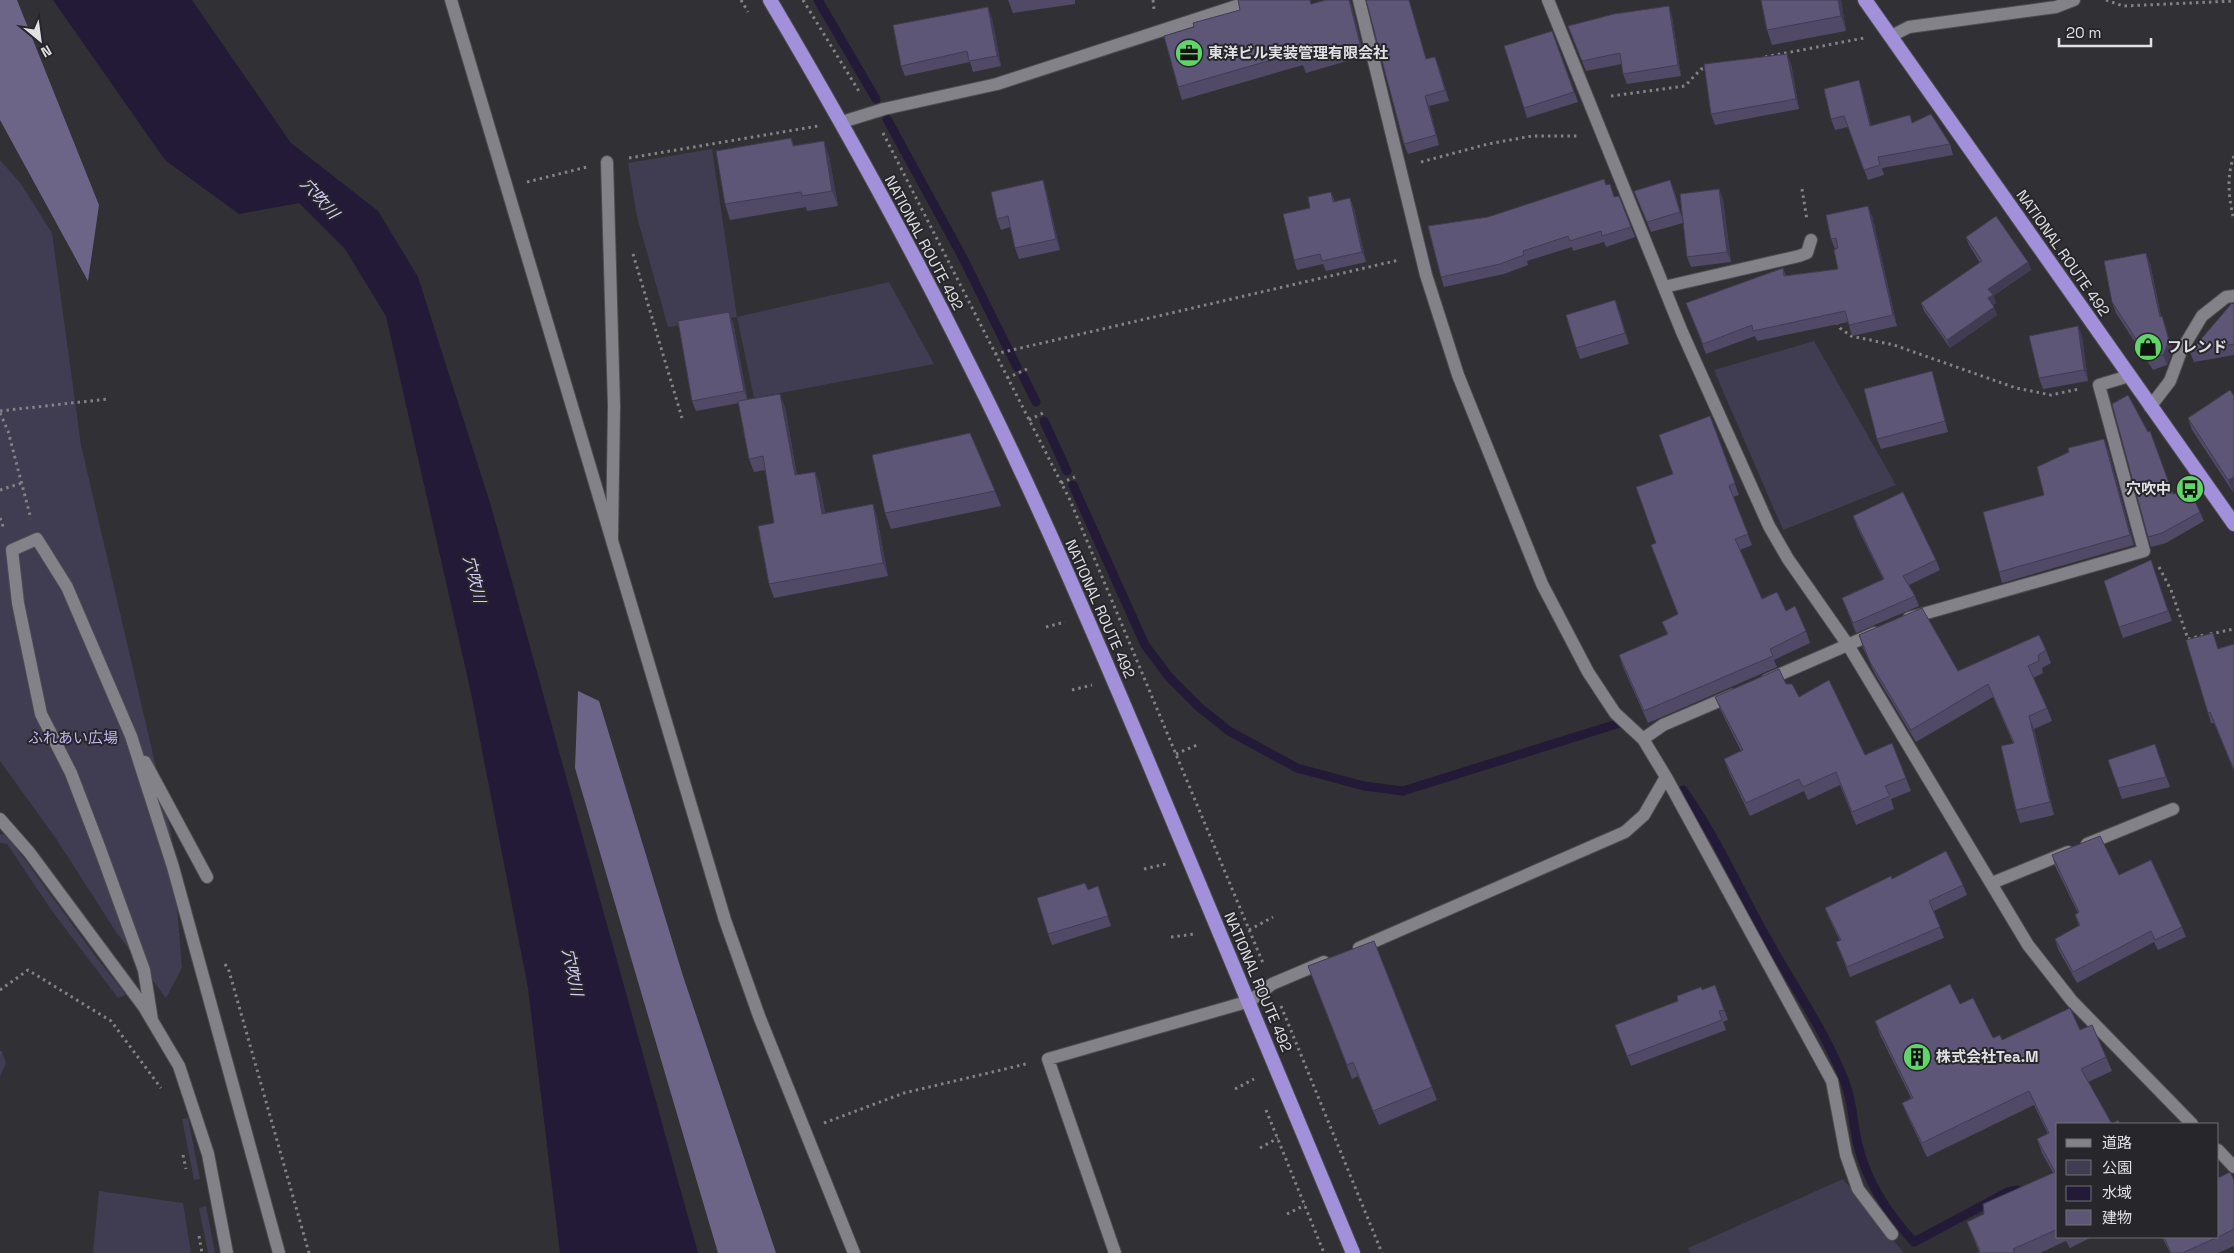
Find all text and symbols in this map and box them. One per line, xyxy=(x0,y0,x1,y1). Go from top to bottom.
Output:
north arrow xyxy=(15,15,65,65)
scale bar xyxy=(2059,15,2152,47)
text: 20 m xyxy=(2066,23,2101,42)
office icon: 東洋ビル実装管理有限会社 xyxy=(1174,38,1204,68)
text: N xyxy=(38,41,55,62)
place label: 東洋ビル実装管理有限会社 xyxy=(1208,43,1388,62)
street label: NATIONAL ROUTE 492 xyxy=(881,172,968,313)
water label: 穴吹川 xyxy=(296,173,345,225)
street label: NATIONAL ROUTE 492 xyxy=(2013,186,2114,320)
shop icon: フレンド xyxy=(2133,332,2163,362)
place label: フレンド xyxy=(2167,337,2227,356)
bus stop icon: 穴吹中 xyxy=(2175,474,2205,504)
place label: 穴吹中 xyxy=(2126,479,2171,498)
street label: NATIONAL ROUTE 492 xyxy=(1061,536,1140,681)
water label: 穴吹川 xyxy=(459,553,491,607)
park label: ふれあい広場 xyxy=(28,728,118,747)
street label: NATIONAL ROUTE 492 xyxy=(1220,909,1297,1055)
water label: 穴吹川 xyxy=(557,946,588,1000)
building icon: 株式会社Tea.M xyxy=(1902,1042,1932,1072)
place label: 株式会社Tea.M xyxy=(1936,1047,2038,1066)
legend xyxy=(2056,1123,2219,1238)
text: 道路 xyxy=(2102,1133,2132,1152)
text: 公園 xyxy=(2102,1158,2132,1177)
text: 水域 xyxy=(2102,1183,2132,1202)
text: 建物 xyxy=(2102,1208,2132,1227)

